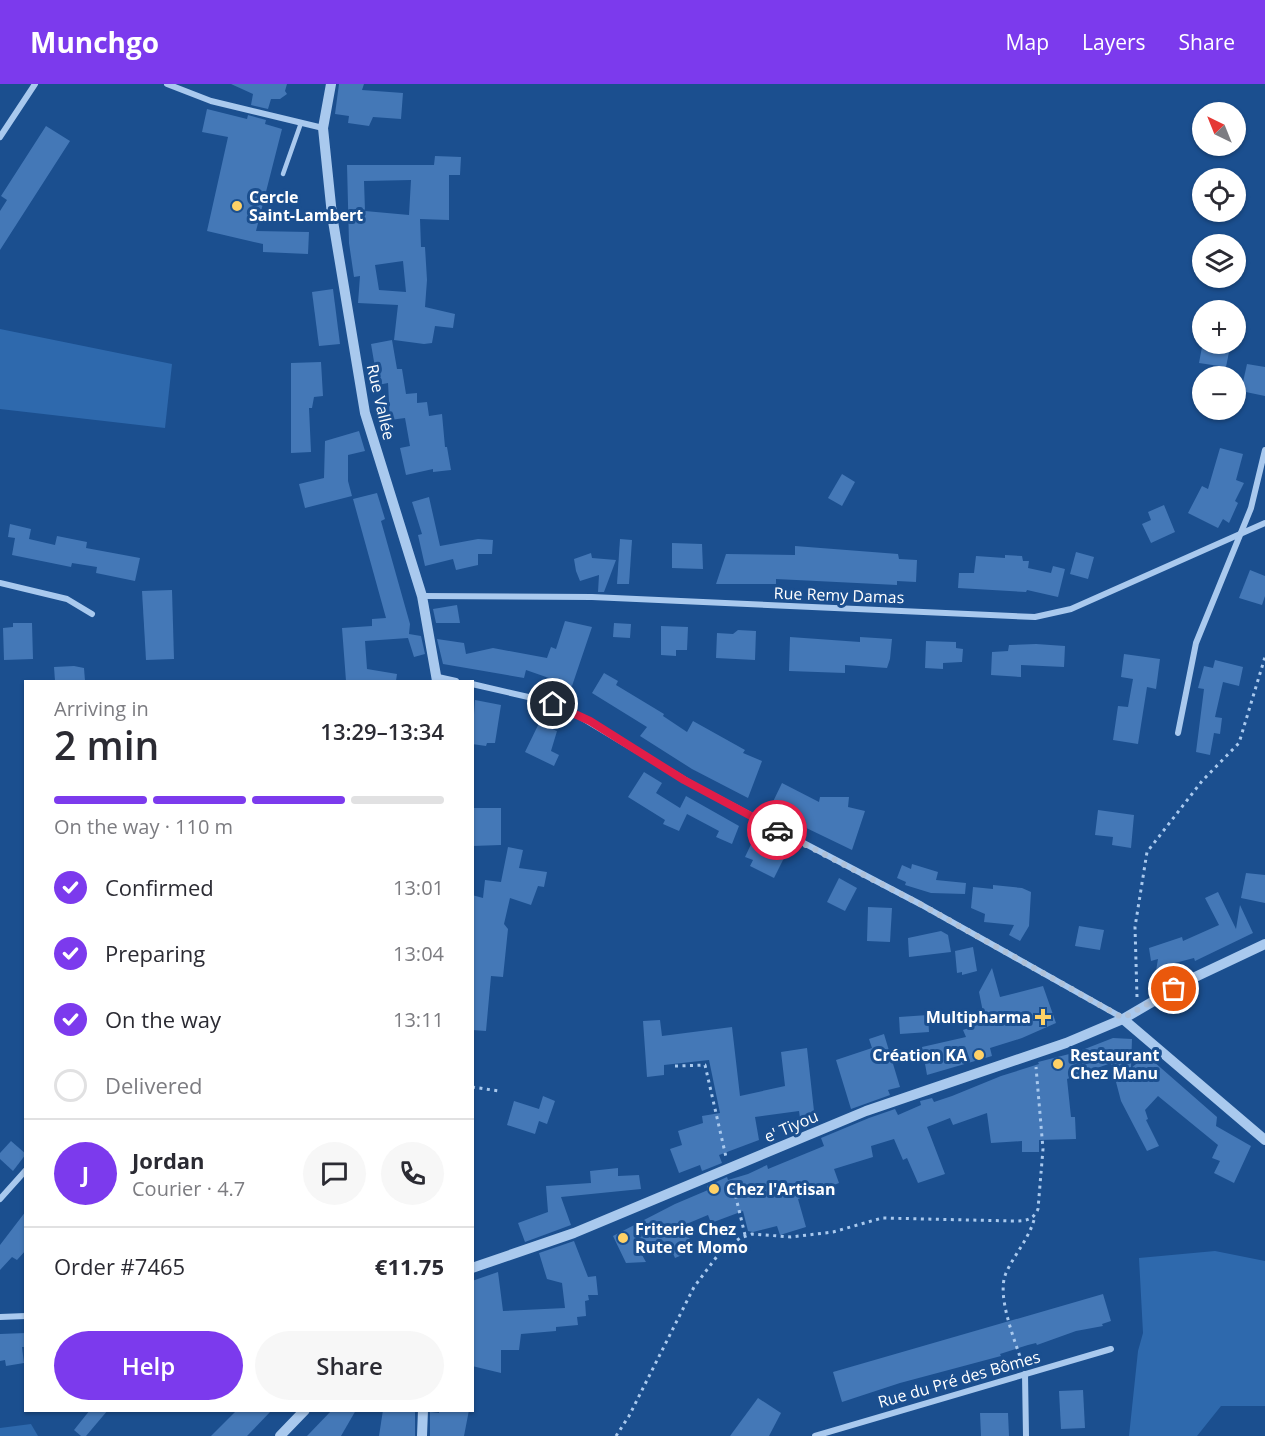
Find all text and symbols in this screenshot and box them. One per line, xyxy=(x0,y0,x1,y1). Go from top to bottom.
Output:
text: Munchgo xyxy=(30,23,159,61)
text: Map xyxy=(1006,28,1049,56)
text: Layers xyxy=(1082,28,1146,56)
text: Share xyxy=(1179,28,1235,56)
north arrow xyxy=(1192,102,1246,156)
map controls xyxy=(1192,102,1246,420)
button: locate xyxy=(1192,168,1246,222)
place label: Cercle Saint-Lambert xyxy=(249,186,363,226)
marker: Cercle Saint-Lambert xyxy=(230,199,244,213)
button: layers xyxy=(1192,234,1246,288)
button: + xyxy=(1192,300,1246,354)
street label: Rue Vallée xyxy=(362,362,400,442)
button: − xyxy=(1192,366,1246,420)
street label: Rue Remy Damas xyxy=(773,582,905,608)
pin xyxy=(527,678,578,729)
icon: home xyxy=(536,687,569,720)
text: Arriving in xyxy=(54,695,149,722)
text: 13:29–13:34 xyxy=(320,716,444,746)
text: 2 min xyxy=(54,718,159,771)
courier xyxy=(747,800,807,860)
text: On the way · 110 m xyxy=(54,813,233,840)
icon: car xyxy=(761,814,794,847)
icon: check xyxy=(54,871,87,904)
text: Confirmed xyxy=(105,872,214,902)
text: 13:01 xyxy=(393,874,444,901)
icon: check xyxy=(54,937,87,970)
text: Preparing xyxy=(105,938,205,968)
text: 13:04 xyxy=(393,940,444,967)
pin xyxy=(1148,963,1199,1014)
icon: bag xyxy=(1157,972,1190,1005)
icon: check xyxy=(54,1003,87,1036)
text: On the way xyxy=(105,1004,221,1034)
text: 13:11 xyxy=(393,1006,444,1033)
place label: Multipharma xyxy=(926,1006,1031,1028)
marker: Multipharma xyxy=(1036,1010,1050,1024)
place label: Création KA xyxy=(872,1044,968,1066)
place label: Restaurant Chez Manu xyxy=(1070,1044,1160,1084)
marker: Création KA xyxy=(972,1048,986,1062)
marker: Restaurant Chez Manu xyxy=(1051,1057,1065,1071)
text: Delivered xyxy=(105,1070,203,1100)
street label: e' Tiyou xyxy=(760,1105,822,1147)
button: chat xyxy=(303,1142,366,1205)
button: phone xyxy=(381,1142,444,1205)
text: Jordan xyxy=(132,1145,205,1175)
text: J xyxy=(82,1158,89,1188)
text: Courier · 4.7 xyxy=(132,1175,245,1202)
place label: Chez l'Artisan xyxy=(726,1178,836,1200)
marker: Chez l'Artisan xyxy=(707,1182,721,1196)
place label: Friterie Chez Rute et Momo xyxy=(635,1218,748,1258)
marker: Friterie Chez Rute et Momo xyxy=(616,1231,630,1245)
text: Order #7465 xyxy=(54,1251,185,1281)
text: €11.75 xyxy=(375,1251,444,1281)
button: Help xyxy=(54,1331,243,1400)
button: Share xyxy=(255,1331,444,1400)
street label: Rue du Pré des Bômes xyxy=(875,1345,1043,1413)

